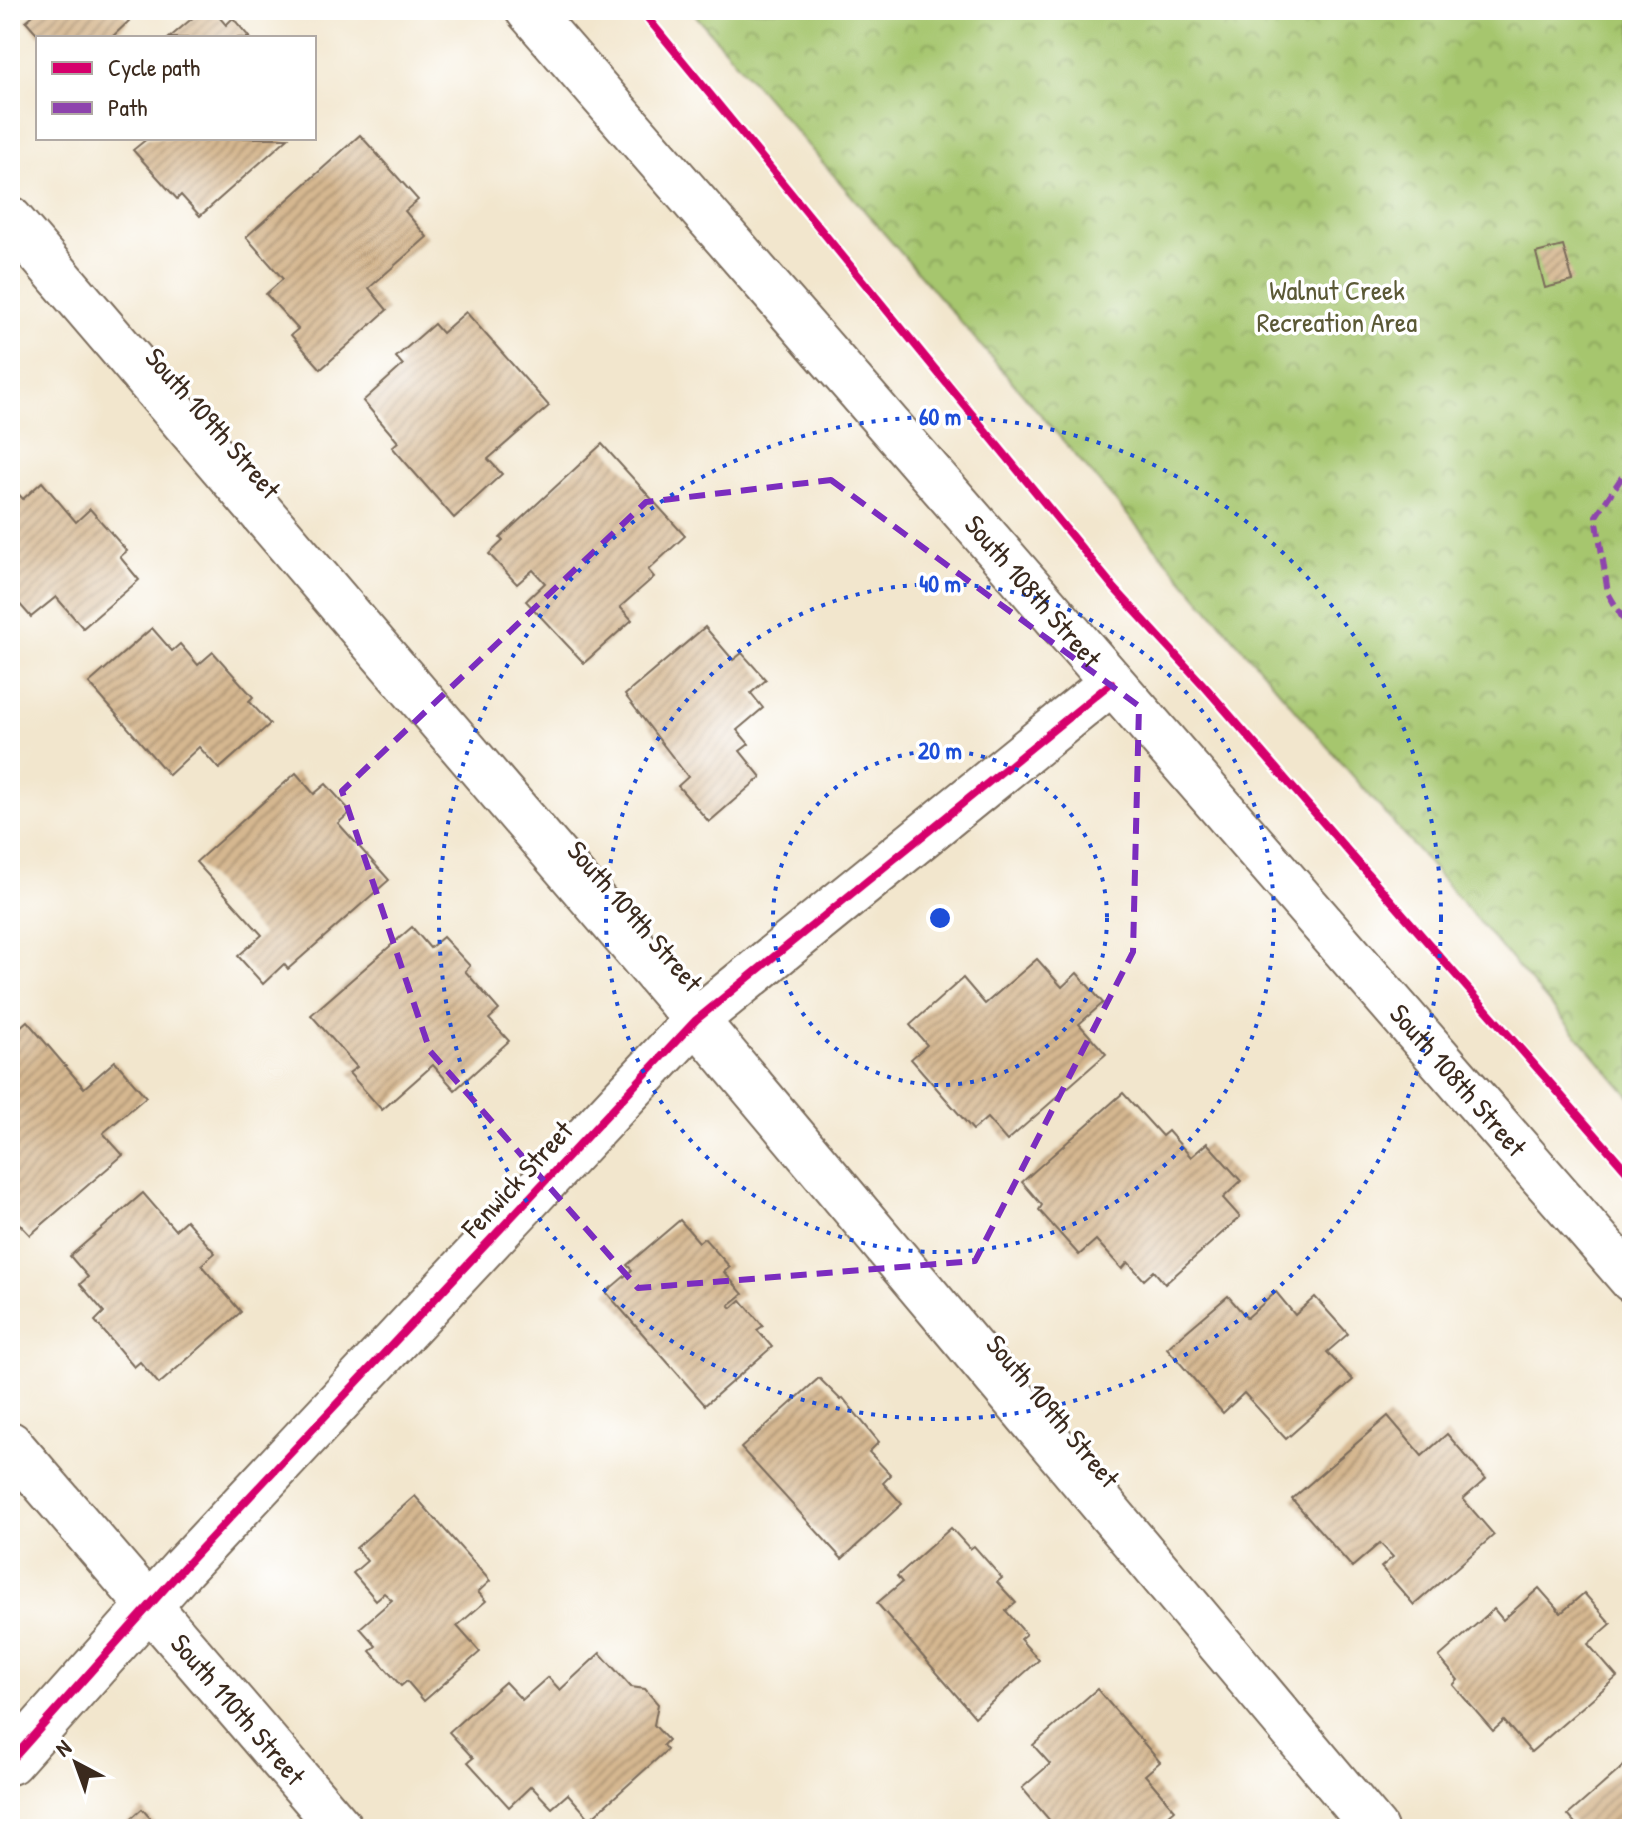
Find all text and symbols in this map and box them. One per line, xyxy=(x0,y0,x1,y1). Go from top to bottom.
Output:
legend xyxy=(36,36,316,140)
text: Cycle path xyxy=(108,51,200,83)
text: Path xyxy=(108,91,147,123)
park label: Walnut Creek Recreation Area xyxy=(1257,271,1417,341)
street label: South 109th Street xyxy=(137,339,290,507)
text: 60 m xyxy=(919,400,961,432)
street label: South 108th Street xyxy=(956,507,1110,676)
text: 40 m xyxy=(919,567,961,599)
text: 20 m xyxy=(918,734,962,766)
street label: South 109th Street xyxy=(559,832,712,1000)
centre of rings xyxy=(926,904,954,932)
street label: South 108th Street xyxy=(1381,996,1536,1165)
street label: Fenwick Street xyxy=(452,1112,581,1247)
street label: South 109th Street xyxy=(978,1326,1129,1496)
street label: South 110th Street xyxy=(162,1625,314,1794)
north arrow xyxy=(36,1723,116,1803)
text: N xyxy=(49,1733,77,1763)

